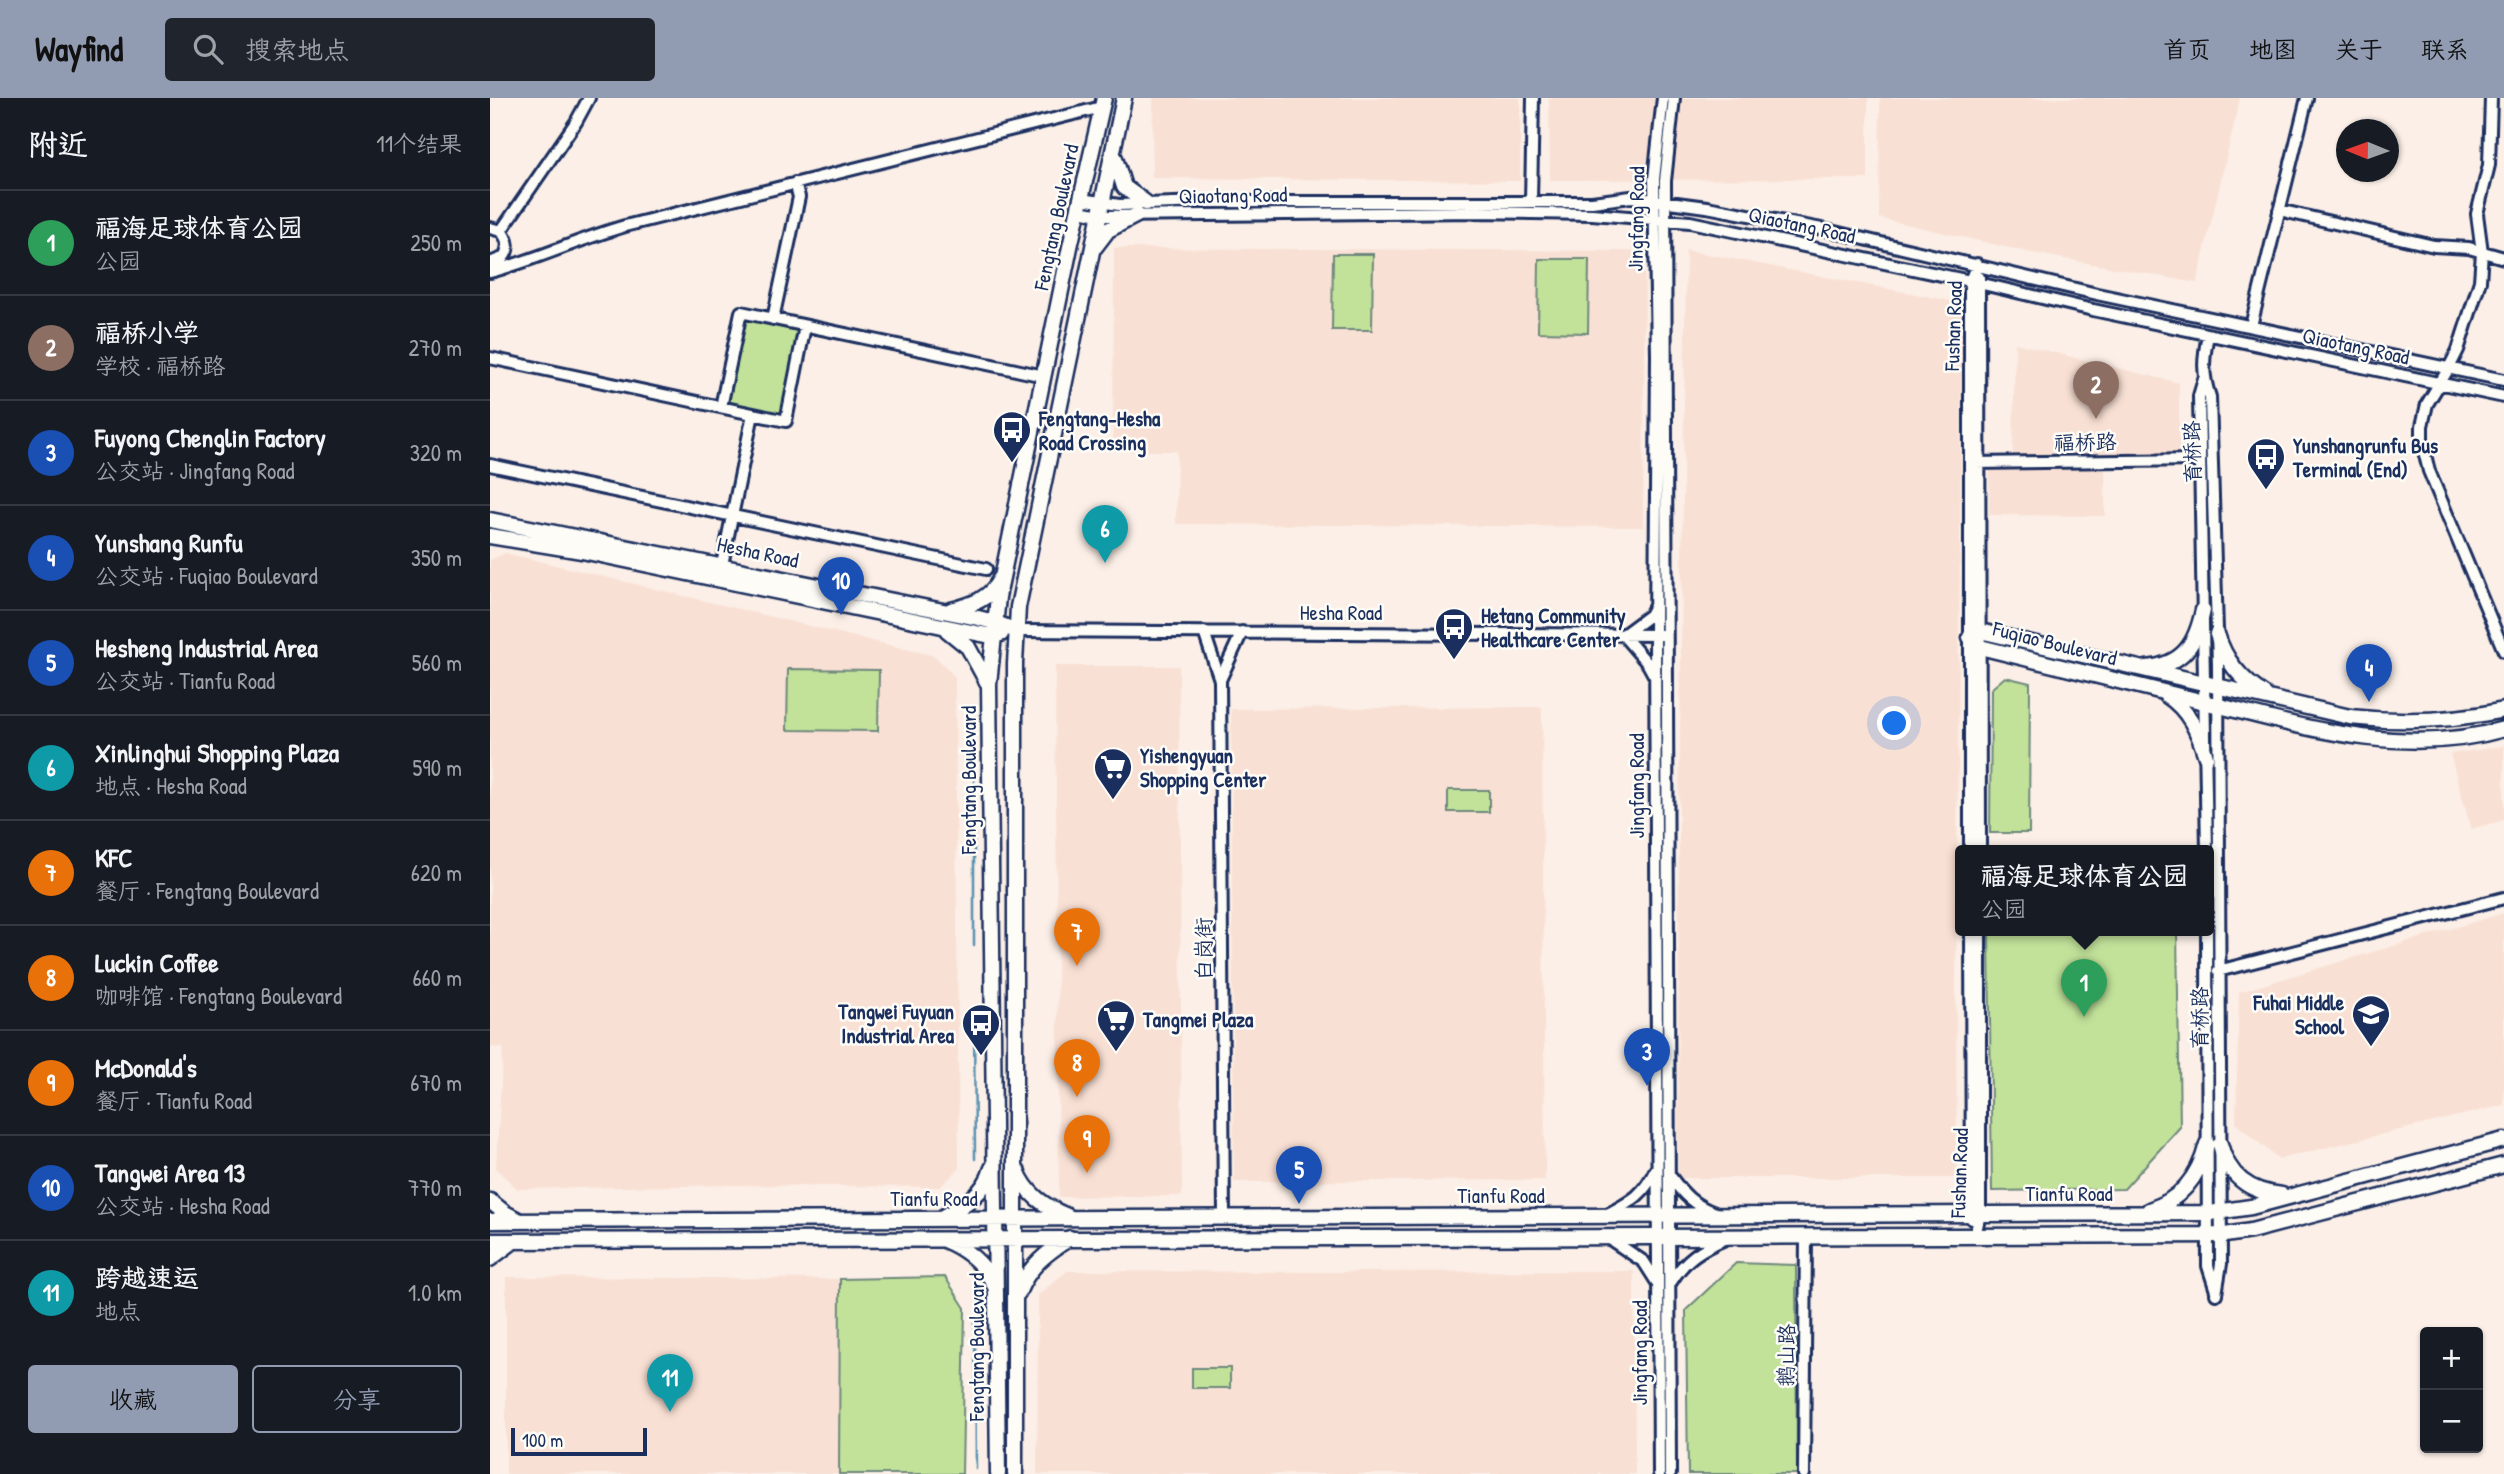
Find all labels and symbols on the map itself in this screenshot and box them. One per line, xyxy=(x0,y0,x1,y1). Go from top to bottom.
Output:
north arrow xyxy=(2336,119,2399,182)
street label: Fengtang Boulevard xyxy=(1026,141,1086,294)
street label: Jingfang Road xyxy=(1621,166,1651,272)
street label: Qiaotang Road xyxy=(1178,180,1288,210)
street label: Qiaotang Road xyxy=(1746,200,1858,250)
street label: Fushan Road xyxy=(1937,280,1969,373)
street label: Qiaotang Road xyxy=(2300,321,2412,371)
pin: 2 xyxy=(2073,361,2119,419)
place label: Fengtang-Hesha Road Crossing xyxy=(1038,404,1161,458)
bus stop icon: Fengtang-Hesha Road Crossing xyxy=(991,409,1033,464)
street label: 育桥路 xyxy=(2176,420,2208,484)
street label: 福桥路 xyxy=(2053,427,2117,457)
place label: Yunshangrunfu Bus Terminal (End) xyxy=(2292,431,2438,484)
bus stop icon: Yunshangrunfu Bus Terminal (End) xyxy=(2245,436,2287,491)
pin: 6 xyxy=(1082,505,1128,563)
street label: Hesha Road xyxy=(715,529,801,575)
pin: 10 xyxy=(818,557,864,615)
street label: Hesha Road xyxy=(1300,598,1382,627)
place label: Hetang Community Healthcare Center xyxy=(1481,601,1626,654)
bus stop icon: Hetang Community Healthcare Center xyxy=(1433,606,1475,661)
street label: Fuqiao Boulevard xyxy=(1989,613,2120,672)
pin: 4 xyxy=(2346,644,2392,702)
street label: Fengtang Boulevard xyxy=(954,706,983,855)
your location xyxy=(1877,706,1911,740)
street label: Jingfang Road xyxy=(1622,733,1651,839)
place label: Yishengyuan Shopping Center xyxy=(1140,741,1267,795)
supermarket icon: Yishengyuan Shopping Center xyxy=(1092,746,1134,801)
pin: 7 xyxy=(1054,908,1100,966)
street label: 白岗街 xyxy=(1189,918,1218,981)
pin: 1 xyxy=(2061,959,2107,1017)
street label: 育桥路 xyxy=(2185,987,2214,1050)
place label: Fuhai Middle School xyxy=(2253,988,2345,1041)
school or university icon: Fuhai Middle School xyxy=(2350,993,2392,1048)
place label: Tangwei Fuyuan Industrial Area xyxy=(837,997,955,1050)
supermarket icon: Tangmei Plaza xyxy=(1095,998,1137,1053)
bus stop icon: Tangwei Fuyuan Industrial Area xyxy=(960,1002,1002,1057)
place label: Tangmei Plaza xyxy=(1142,1005,1254,1035)
pin: 3 xyxy=(1624,1028,1670,1086)
pin: 8 xyxy=(1054,1039,1100,1097)
pin: 9 xyxy=(1064,1115,1110,1173)
street label: Fushan Road xyxy=(1943,1127,1975,1220)
pin: 5 xyxy=(1276,1146,1322,1204)
street label: Tianfu Road xyxy=(2025,1179,2113,1208)
street label: Tianfu Road xyxy=(1457,1181,1545,1210)
street label: Tianfu Road xyxy=(890,1184,978,1213)
street label: Fengtang Boulevard xyxy=(962,1273,991,1422)
street label: Jingfang Road xyxy=(1625,1300,1654,1406)
street label: 鹅山路 xyxy=(1771,1323,1801,1387)
pin: 11 xyxy=(647,1354,693,1412)
scale bar xyxy=(511,1425,648,1457)

